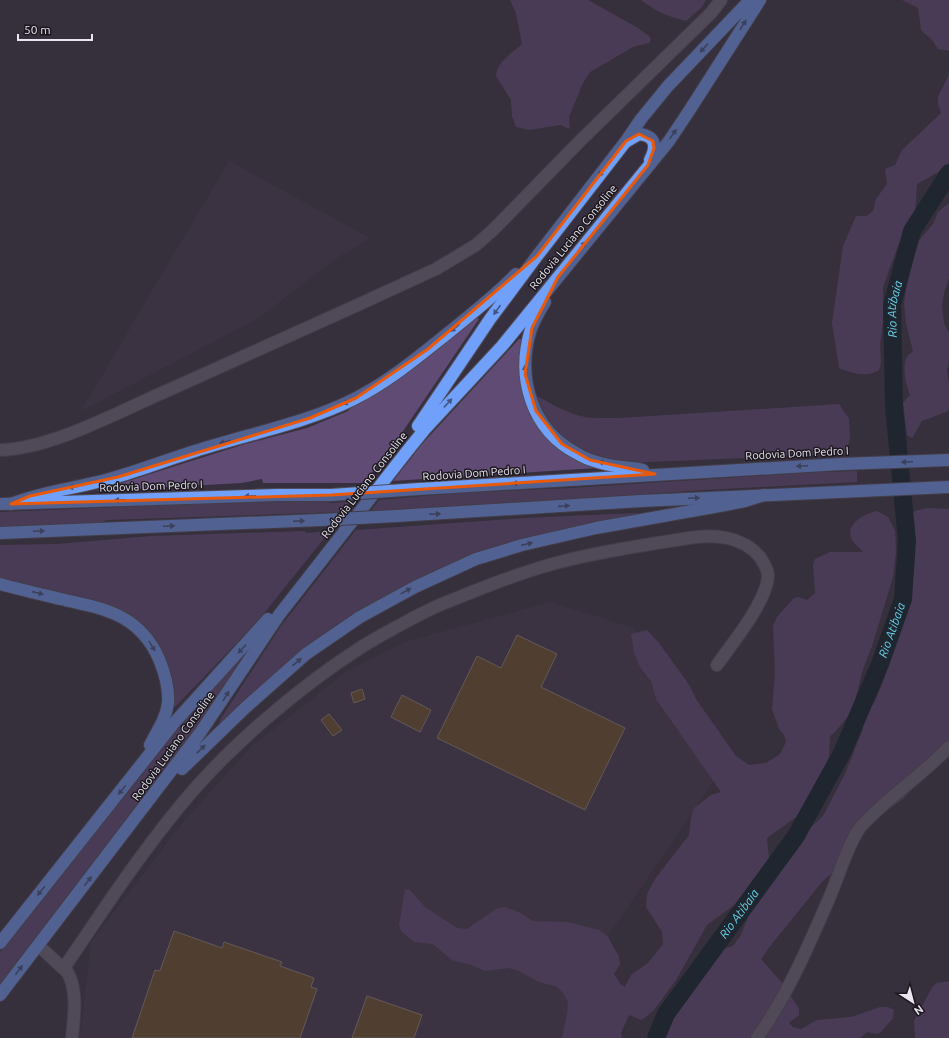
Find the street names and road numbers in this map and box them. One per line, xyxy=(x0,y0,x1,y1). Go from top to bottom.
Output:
street label: Rodovia Luciano Consoline xyxy=(527,182,619,292)
street label: Rodovia Luciano Consoline xyxy=(319,430,409,540)
street label: Rodovia Dom Pedro I xyxy=(745,444,849,462)
street label: Rodovia Dom Pedro I xyxy=(422,463,526,483)
street label: Rodovia Dom Pedro I xyxy=(99,478,203,494)
street label: Rodovia Luciano Consoline xyxy=(130,689,216,803)

